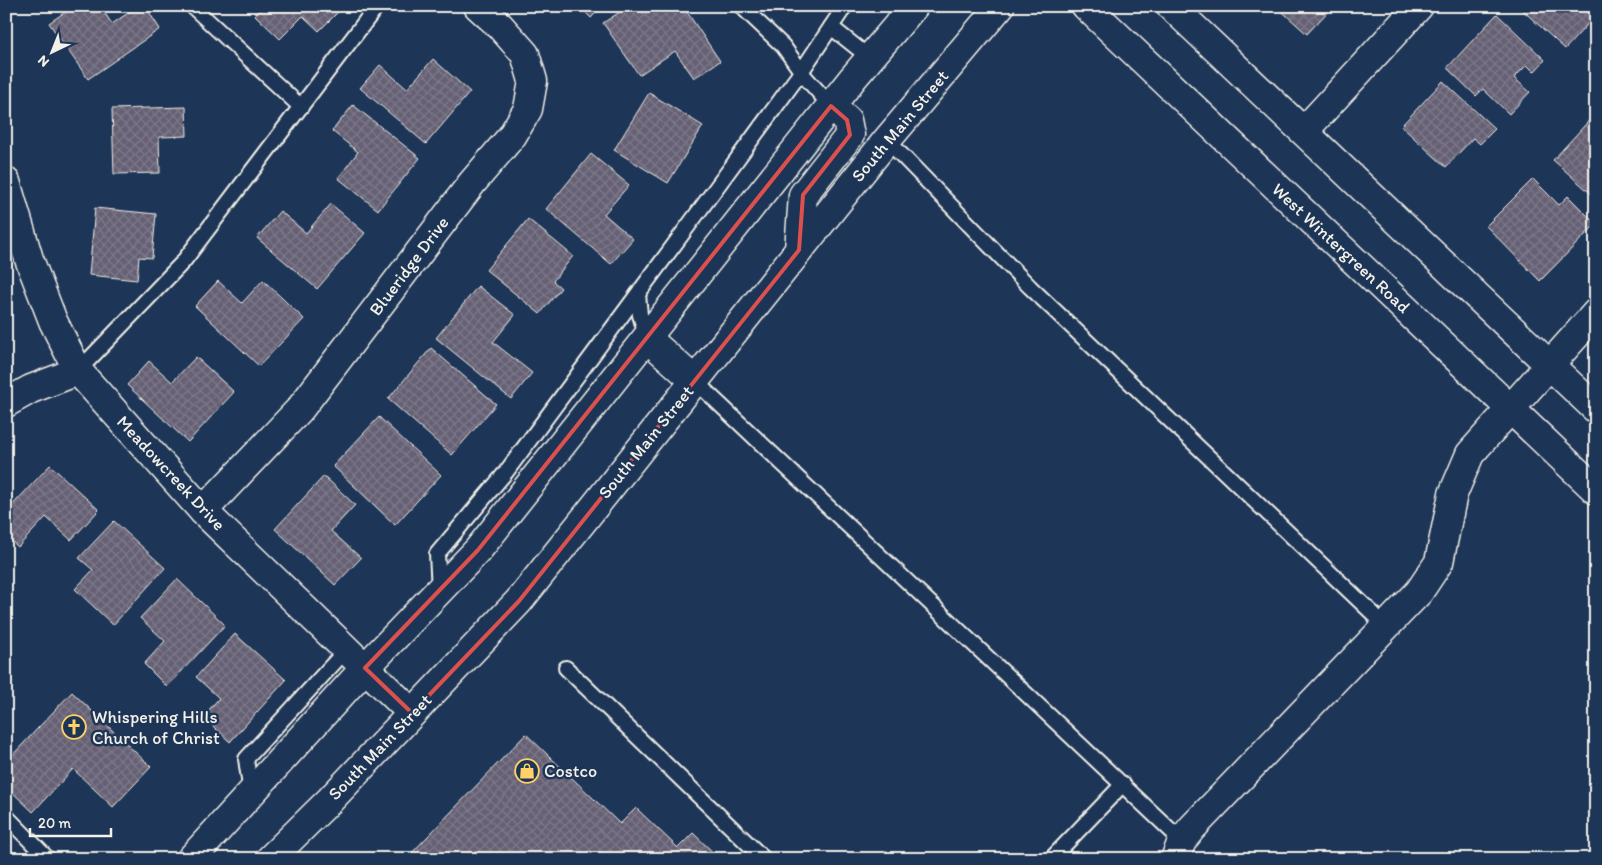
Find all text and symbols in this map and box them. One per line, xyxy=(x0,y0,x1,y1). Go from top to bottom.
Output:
north arrow xyxy=(28,28,78,78)
text: N xyxy=(34,52,53,71)
street label: South Main Street xyxy=(847,65,953,187)
street label: West Wintergreen Road xyxy=(1267,178,1415,318)
street label: Blueridge Drive xyxy=(365,212,453,320)
street label: South Main Street xyxy=(594,381,699,503)
street label: Meadowcreek Drive xyxy=(112,411,230,535)
street label: South Main Street xyxy=(324,689,437,805)
place label: Whispering Hills Church of Christ xyxy=(92,706,220,749)
church icon: Whispering Hills Church of Christ xyxy=(61,714,87,740)
shop icon: Costco xyxy=(514,758,540,784)
place label: Costco xyxy=(544,760,597,782)
scale bar xyxy=(30,805,111,837)
text: 20 m xyxy=(38,814,72,832)

